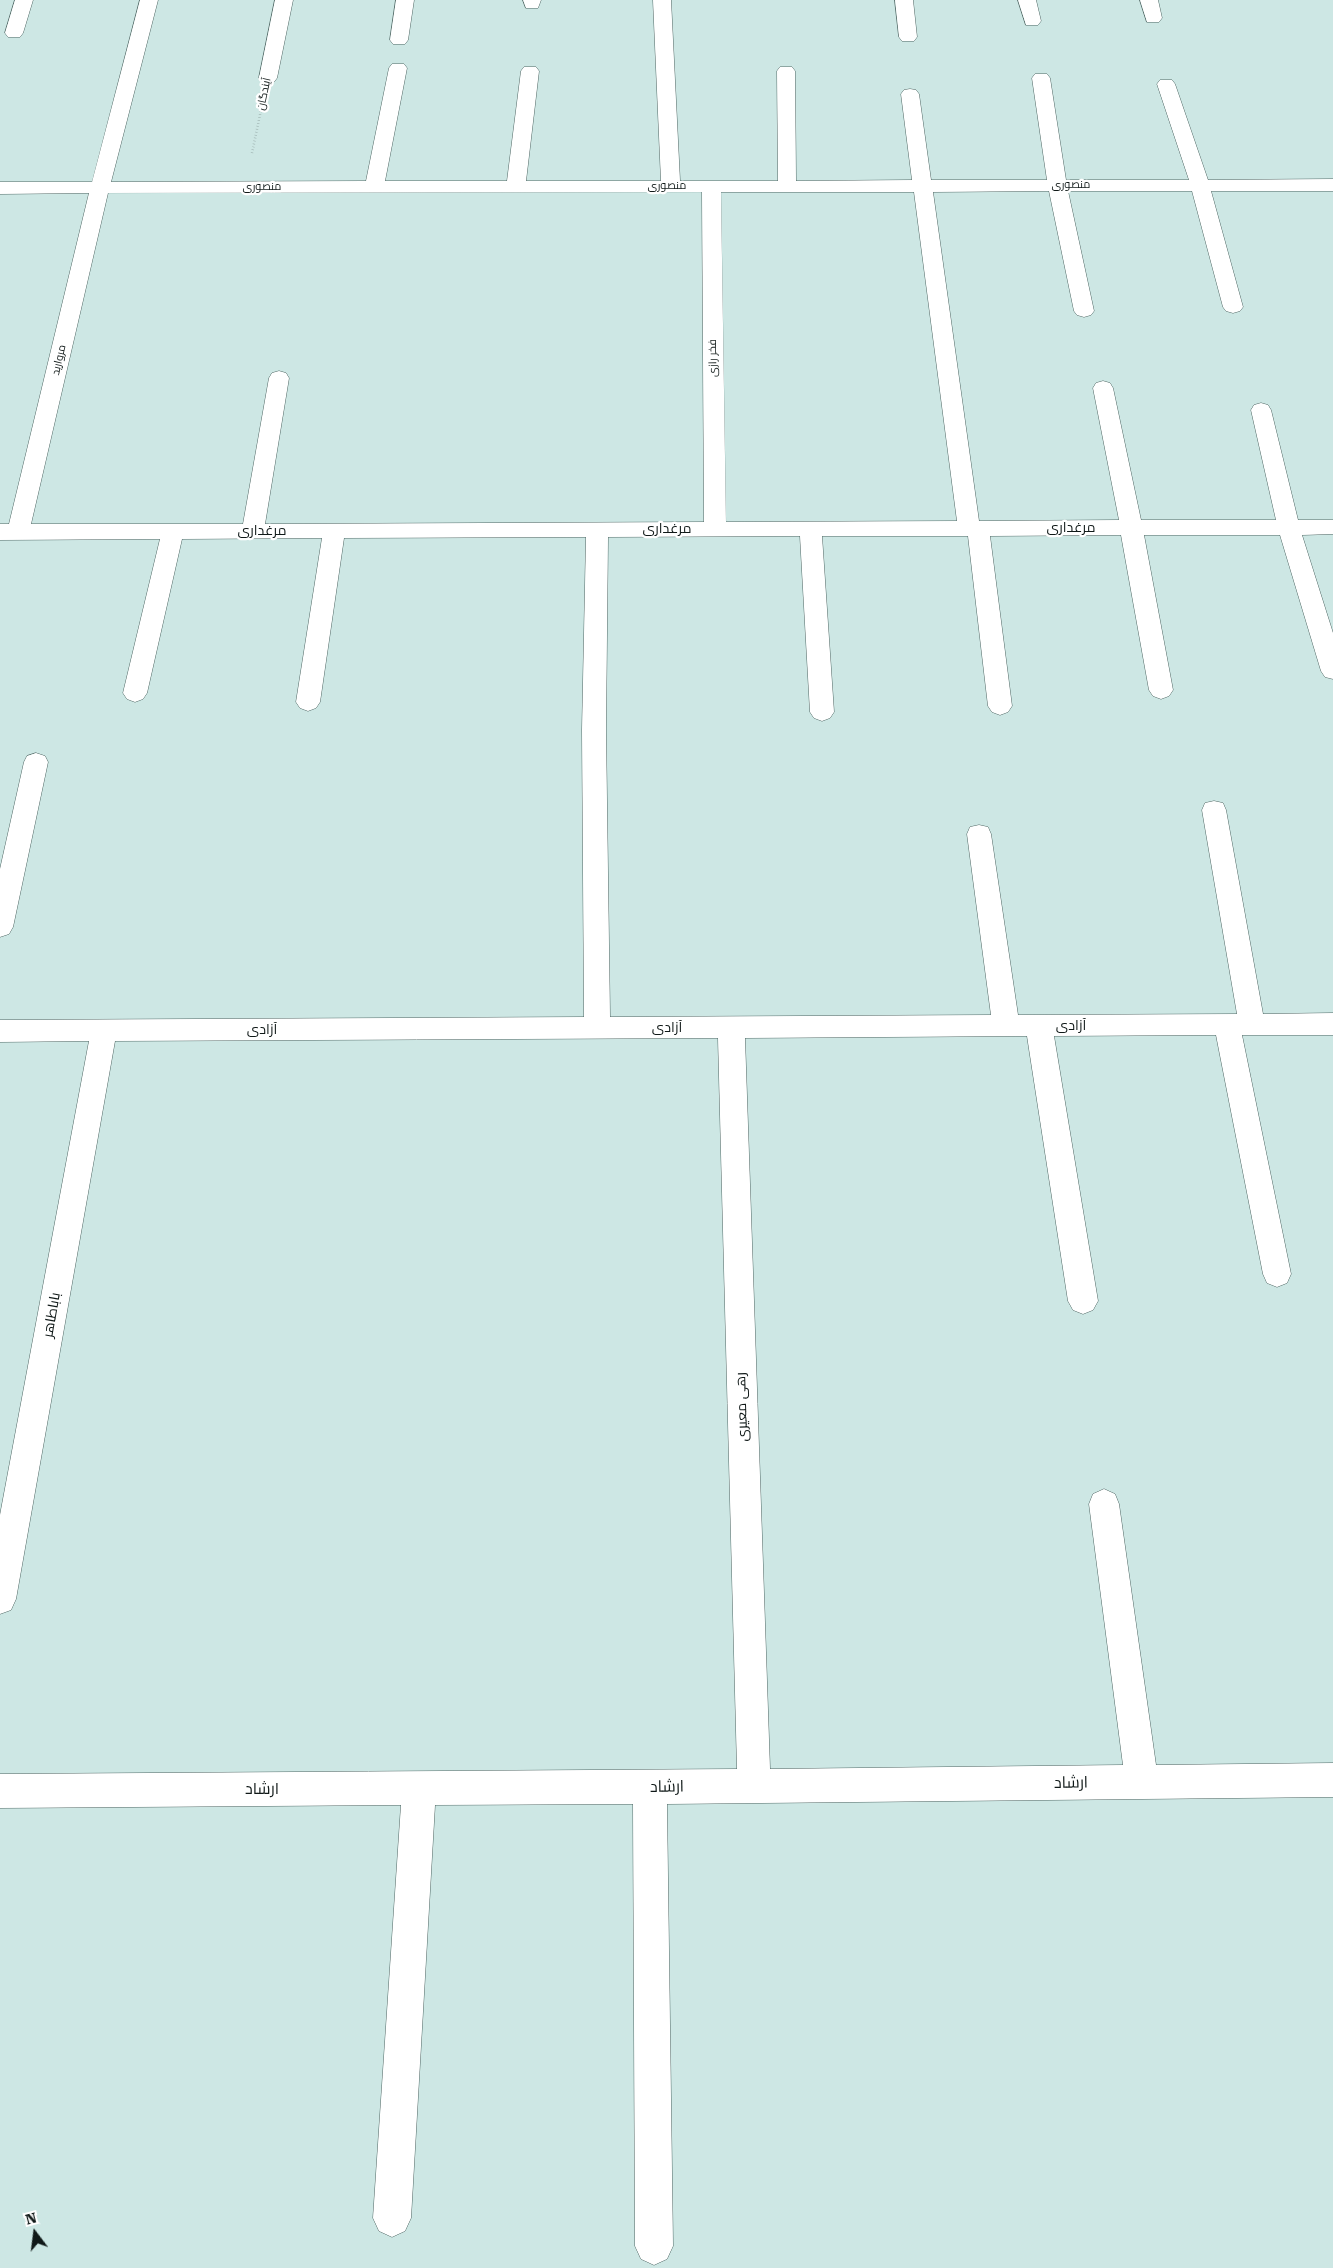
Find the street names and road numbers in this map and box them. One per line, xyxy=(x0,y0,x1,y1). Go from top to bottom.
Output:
street label: آیندگان xyxy=(254,76,274,112)
street label: منصوری xyxy=(1052,178,1090,192)
street label: منصوری xyxy=(648,179,686,193)
street label: منصوری xyxy=(243,180,281,194)
street label: فخر رازی xyxy=(706,339,720,377)
street label: مروارید xyxy=(49,343,69,377)
street label: مرغداری xyxy=(1047,520,1095,536)
street label: مرغداری xyxy=(643,521,691,537)
street label: مرغداری xyxy=(238,523,286,539)
street label: آزادی xyxy=(1056,1018,1086,1034)
street label: آزادی xyxy=(652,1020,682,1036)
street label: آزادی xyxy=(247,1022,277,1038)
street label: باباطاهر xyxy=(40,1291,64,1339)
street label: رهی معیری xyxy=(732,1372,752,1442)
street label: ارشاد xyxy=(1054,1773,1088,1793)
street label: ارشاد xyxy=(650,1777,684,1797)
street label: ارشاد xyxy=(245,1779,279,1799)

